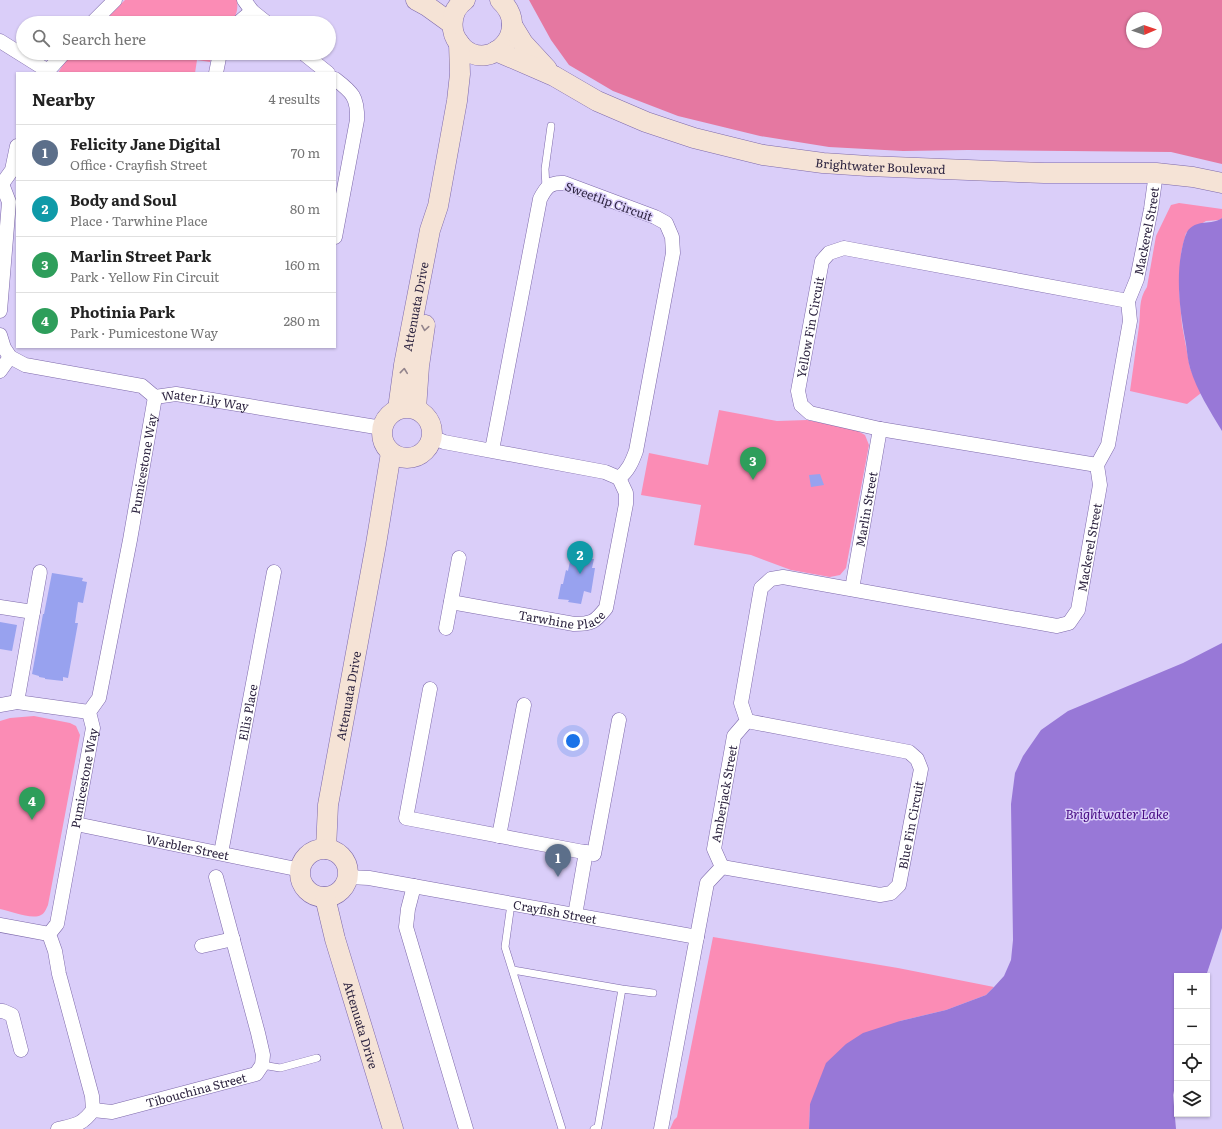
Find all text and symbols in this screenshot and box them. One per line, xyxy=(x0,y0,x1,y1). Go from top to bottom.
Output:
north arrow xyxy=(1126,12,1162,48)
search box xyxy=(16,16,336,60)
icon: search xyxy=(30,27,52,49)
text: Search here xyxy=(62,27,146,50)
text: Nearby xyxy=(32,86,95,111)
text: 4 results xyxy=(269,89,320,108)
text: Felicity Jane Digital xyxy=(70,132,220,155)
text: 1 xyxy=(42,143,48,162)
text: 70 m xyxy=(291,143,320,162)
street label: Brightwater Boulevard xyxy=(814,153,947,178)
text: Office · Crayfish Street xyxy=(70,155,207,174)
street label: Sweetlip Circuit xyxy=(563,177,656,225)
street label: Mackerel Street xyxy=(1129,185,1163,277)
text: Body and Soul xyxy=(70,188,177,211)
text: 2 xyxy=(42,199,48,218)
text: 80 m xyxy=(290,199,320,218)
text: Place · Tarwhine Place xyxy=(70,211,208,230)
text: Marlin Street Park xyxy=(70,244,211,267)
text: 3 xyxy=(41,255,49,274)
text: 160 m xyxy=(285,255,320,274)
street label: Attenuata Drive xyxy=(398,260,433,353)
text: Park · Yellow Fin Circuit xyxy=(70,267,219,286)
street label: Yellow Fin Circuit xyxy=(792,275,828,379)
text: Photinia Park xyxy=(70,300,175,323)
text: 4 xyxy=(41,311,49,330)
text: 280 m xyxy=(284,311,320,330)
text: Park · Pumicestone Way xyxy=(70,323,218,342)
one-way arrow xyxy=(421,325,430,331)
one-way arrow xyxy=(399,368,408,374)
street label: Water Lily Way xyxy=(160,385,250,415)
street label: Pumicestone Way xyxy=(126,412,161,515)
pin: 3 xyxy=(740,447,766,480)
street label: Marlin Street xyxy=(851,470,881,548)
street label: Mackerel Street xyxy=(1072,501,1106,593)
pin: 2 xyxy=(567,541,593,574)
street label: Tarwhine Place xyxy=(517,605,609,633)
street label: Attenuata Drive xyxy=(331,650,365,742)
street label: Ellis Place xyxy=(233,683,262,742)
street label: Pumicestone Way xyxy=(66,726,102,830)
your location xyxy=(563,731,583,751)
street label: Amberjack Street xyxy=(706,743,741,844)
street label: Blue Fin Circuit xyxy=(893,779,928,871)
pin: 4 xyxy=(19,787,45,820)
water label: Brightwater Lake xyxy=(1065,804,1169,823)
street label: Warbler Street xyxy=(145,830,231,864)
pin: 1 xyxy=(545,844,571,877)
street label: Crayfish Street xyxy=(512,895,598,928)
map controls xyxy=(1174,973,1210,1117)
button: + xyxy=(1174,973,1210,1009)
street label: Attenuata Drive xyxy=(339,979,383,1071)
button: − xyxy=(1174,1009,1210,1045)
button: locate xyxy=(1174,1045,1210,1081)
street label: Tibouchina Street xyxy=(144,1068,248,1112)
button: layers xyxy=(1174,1081,1210,1117)

